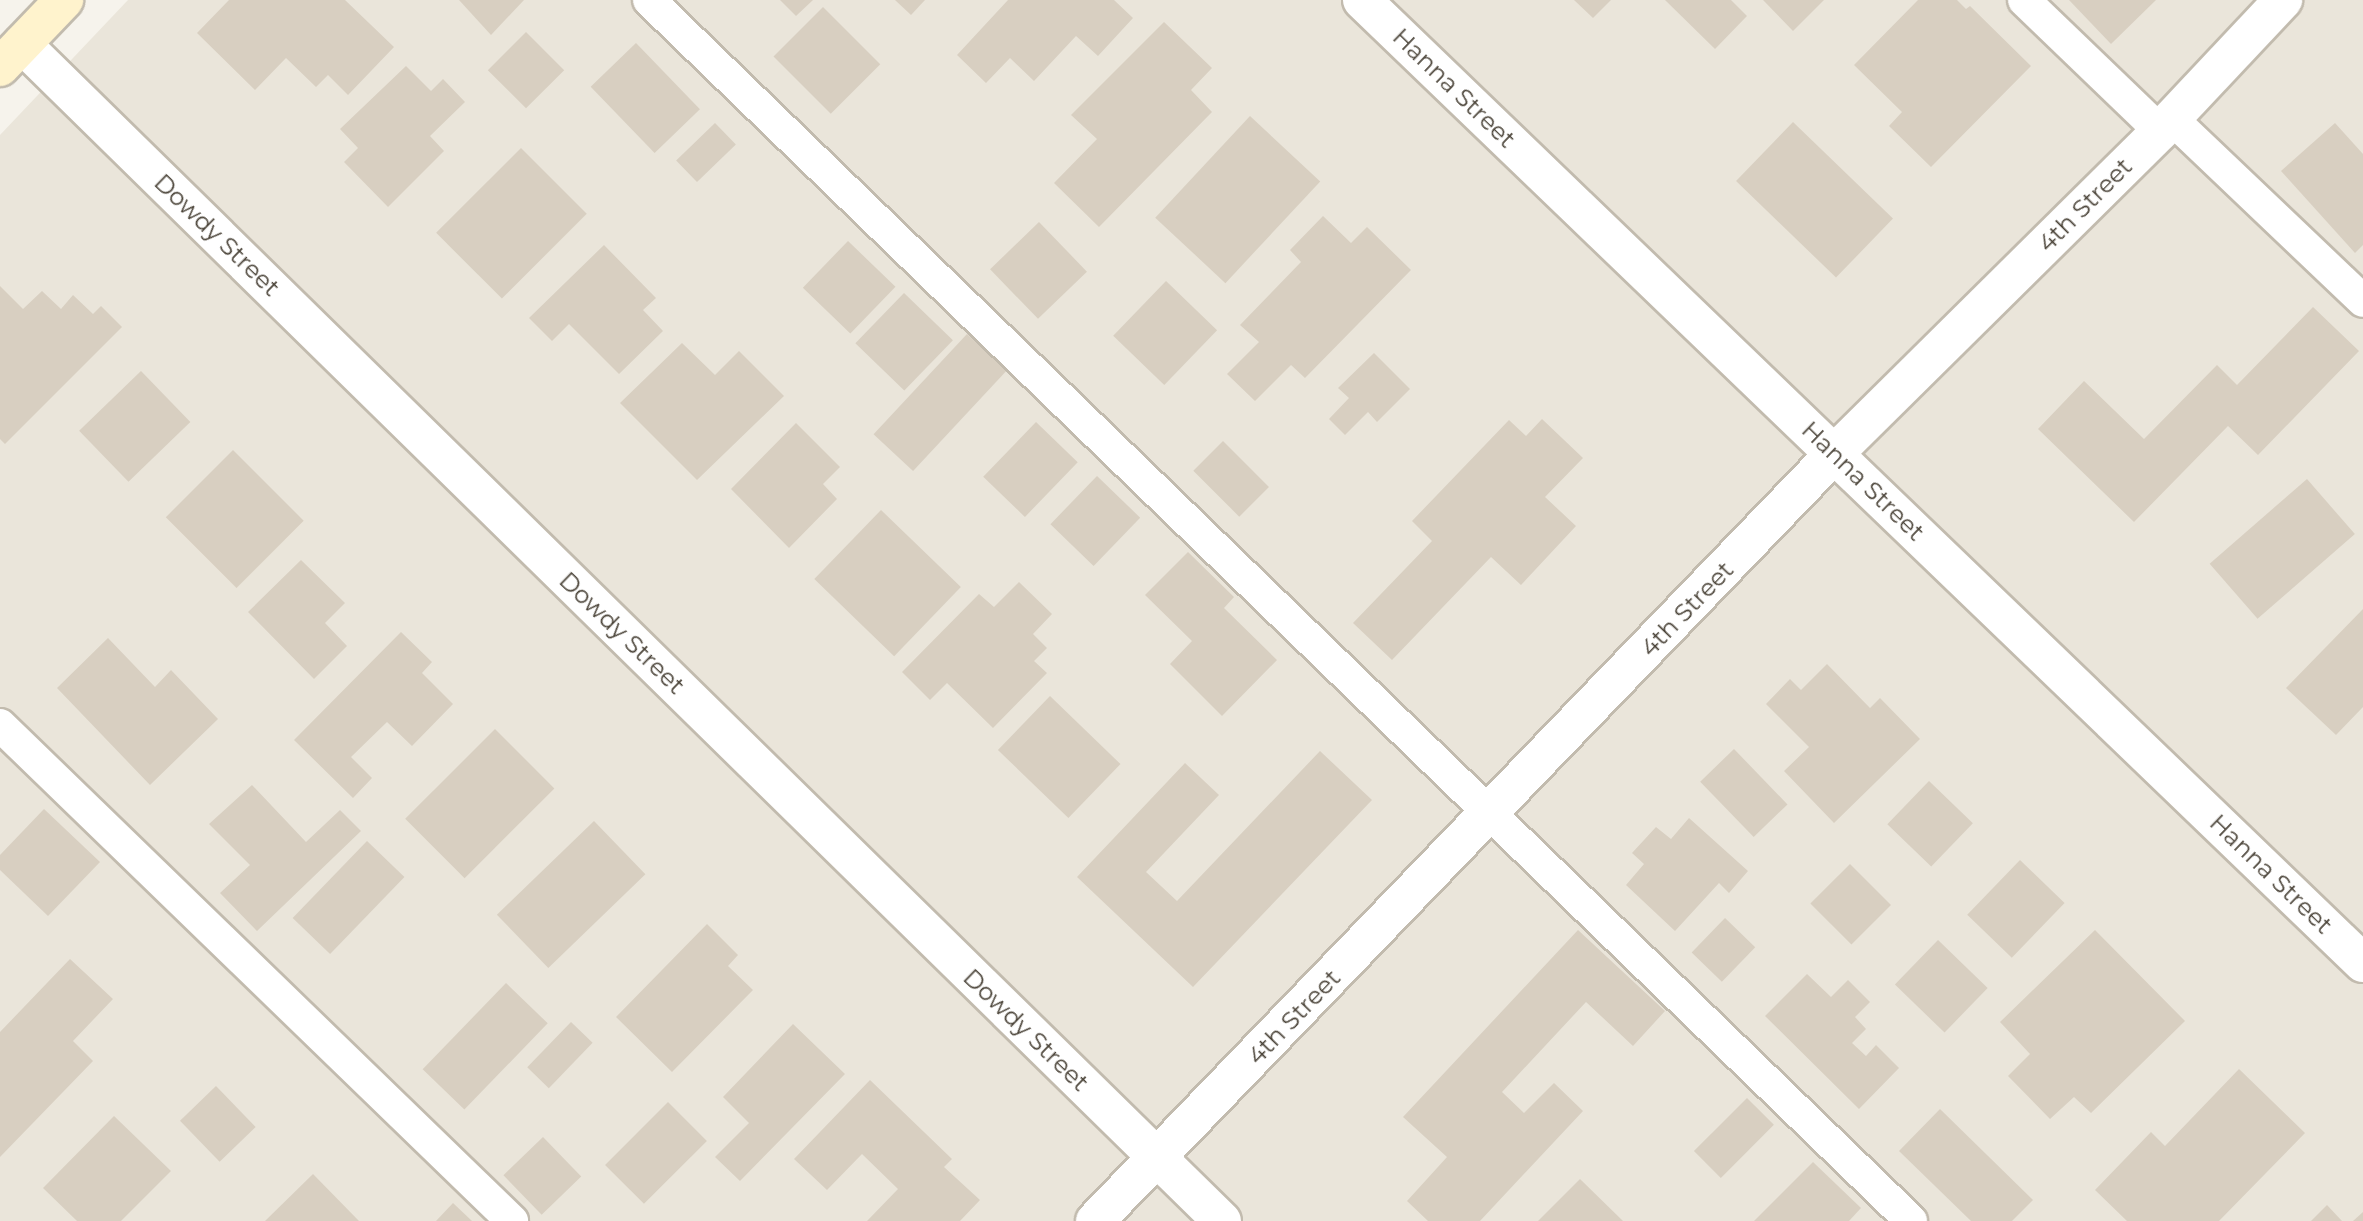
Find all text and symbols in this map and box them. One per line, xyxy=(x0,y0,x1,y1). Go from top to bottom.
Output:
street label: Hanna Street xyxy=(1387,22,1521,154)
street label: 4th Street xyxy=(2032,152,2138,258)
street label: Dowdy Street xyxy=(148,168,286,302)
street label: Hanna Street xyxy=(1796,415,1930,547)
street label: 4th Street xyxy=(1635,556,1739,662)
street label: Dowdy Street xyxy=(553,566,691,700)
street label: Hanna Street xyxy=(2204,808,2338,940)
street label: Dowdy Street xyxy=(957,963,1095,1097)
street label: 4th Street xyxy=(1242,964,1346,1070)

